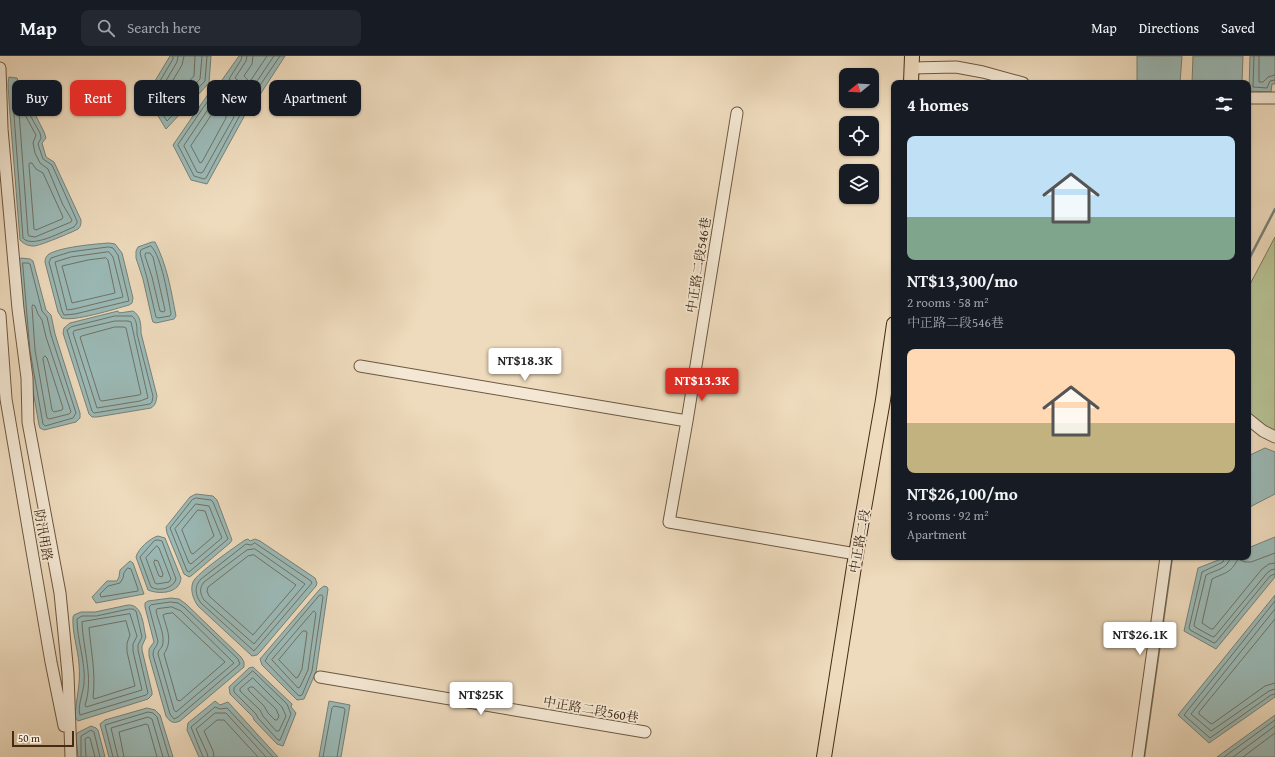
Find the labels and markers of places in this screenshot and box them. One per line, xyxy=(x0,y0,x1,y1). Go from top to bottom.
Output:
pin: NT$18.3K xyxy=(484,348,566,382)
pin: NT$13.3K xyxy=(661,368,743,402)
pin: NT$26.1K xyxy=(1099,622,1181,656)
pin: NT$25K xyxy=(448,682,514,716)

